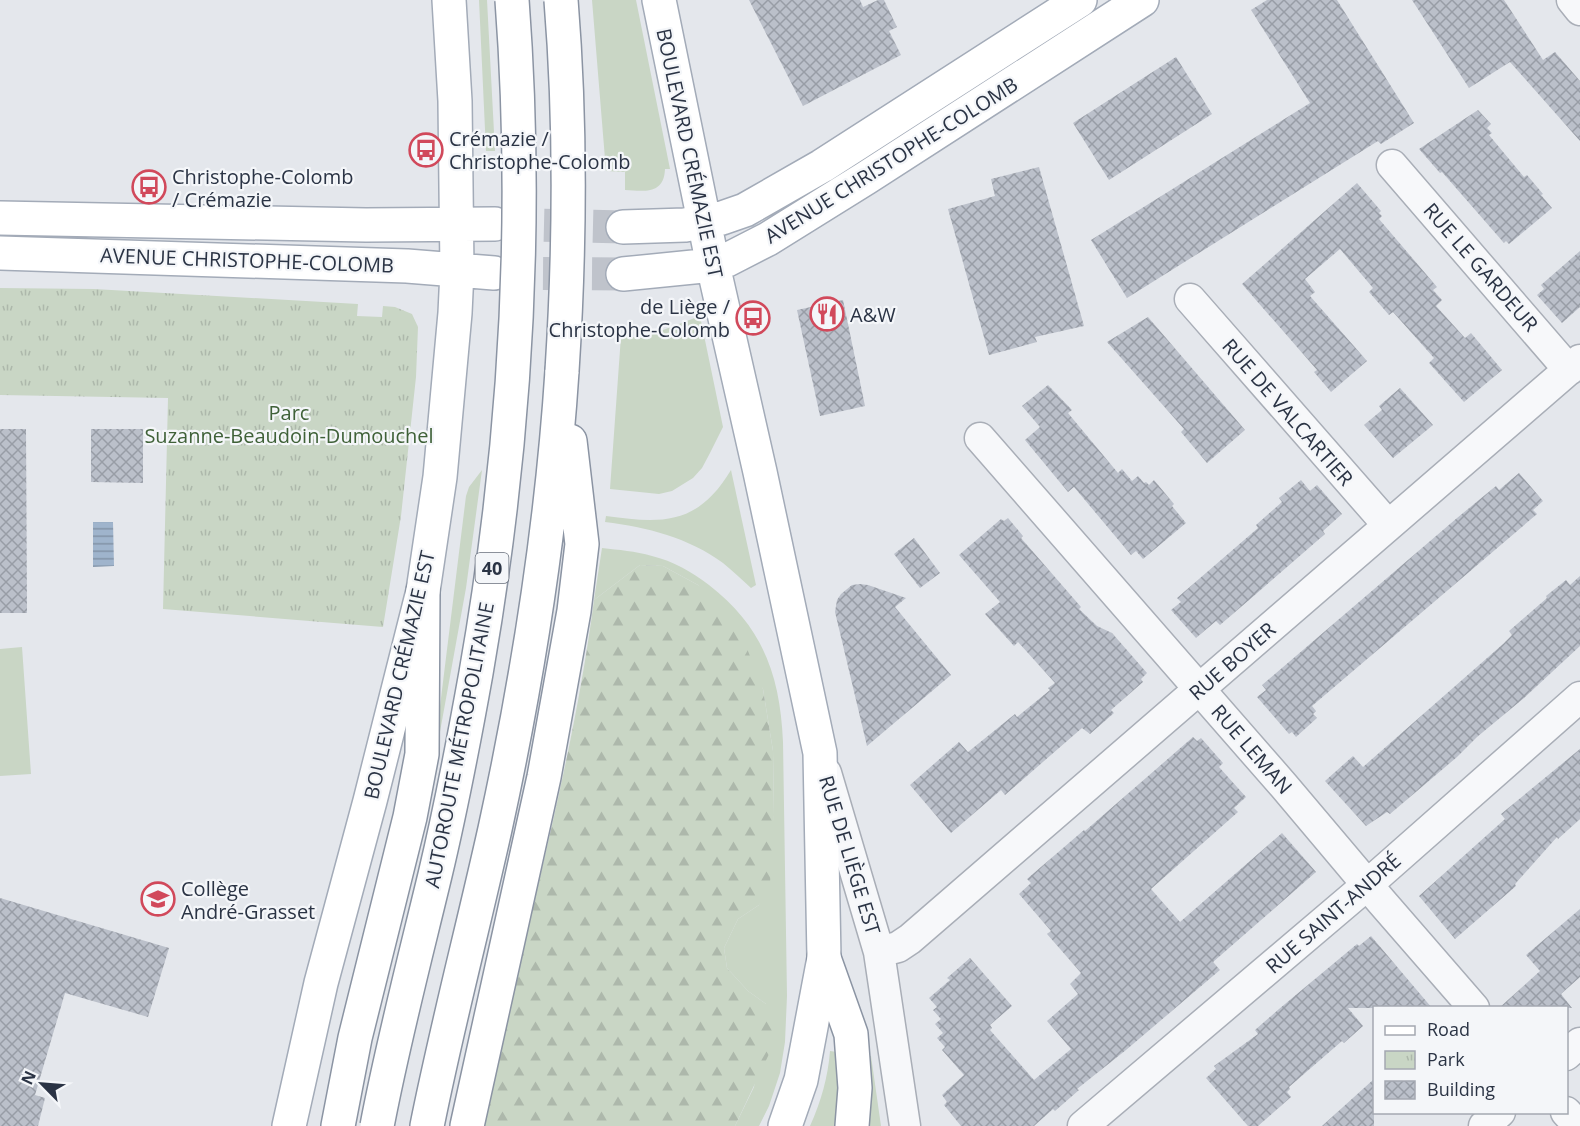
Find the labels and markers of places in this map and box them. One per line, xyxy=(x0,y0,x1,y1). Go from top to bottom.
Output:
place label: Crémazie / Christophe-Colomb xyxy=(449,125,630,175)
bus stop icon: Crémazie / Christophe-Colomb xyxy=(408,132,444,168)
place label: Christophe-Colomb / Crémazie xyxy=(172,163,353,213)
bus stop icon: Christophe-Colomb / Crémazie xyxy=(131,169,167,205)
place label: de Liège / Christophe-Colomb xyxy=(549,293,731,343)
restaurant icon: A&W xyxy=(809,296,845,332)
bus stop icon: de Liège / Christophe-Colomb xyxy=(735,300,771,336)
place label: A&W xyxy=(850,301,896,328)
place label: Collège André-Grasset xyxy=(181,875,315,925)
school or university icon: Collège André-Grasset xyxy=(140,881,176,917)

